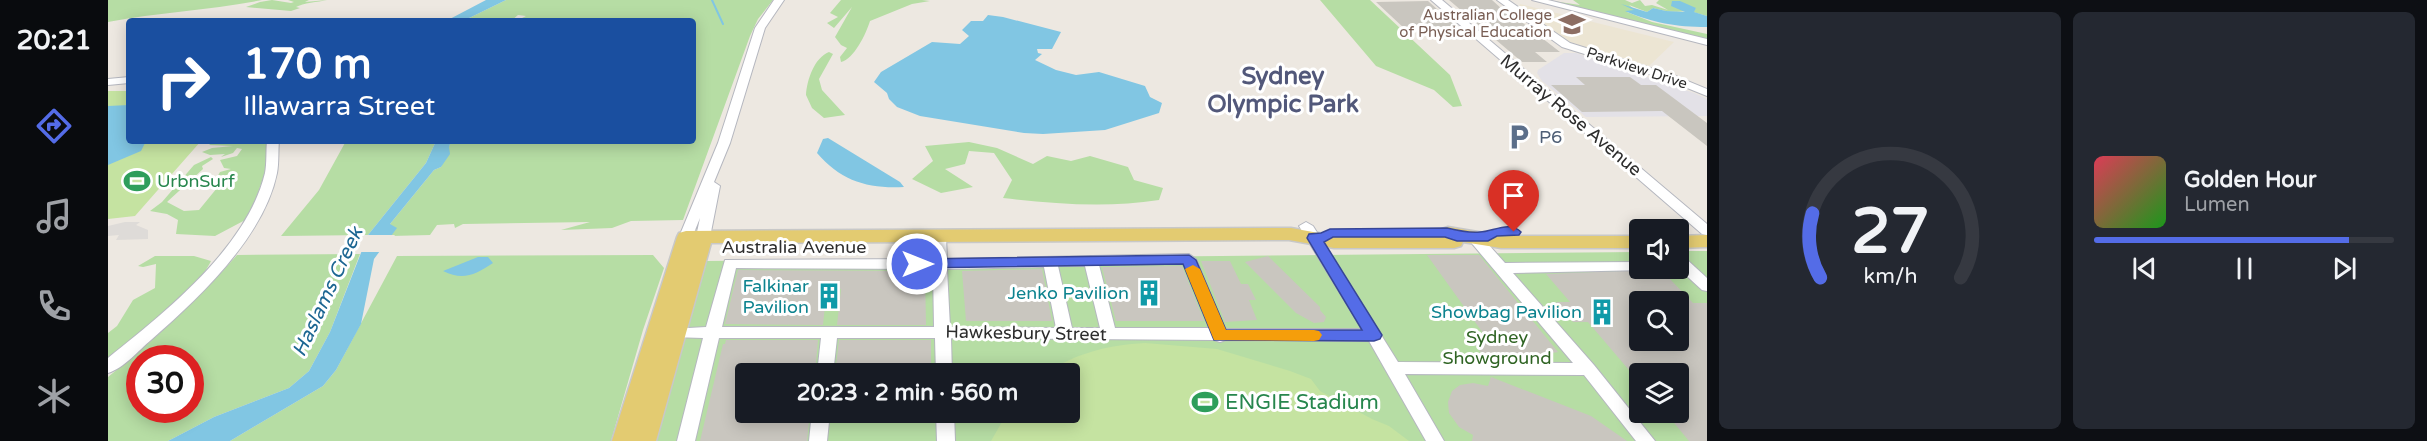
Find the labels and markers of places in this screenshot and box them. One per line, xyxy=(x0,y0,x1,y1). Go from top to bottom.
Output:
place label: Australian College of Physical Education xyxy=(1399,6,1552,41)
school or university icon: Australian College of Physical Education xyxy=(1557,9,1587,39)
parking icon: P6 xyxy=(1504,122,1534,152)
place label: P6 xyxy=(1539,126,1562,148)
sports icon: UrbnSurf xyxy=(122,166,152,196)
place label: UrbnSurf xyxy=(157,170,235,192)
pin xyxy=(1488,170,1539,232)
place label: Falkinar Pavilion xyxy=(743,275,809,318)
building icon: Jenko Pavilion xyxy=(1134,278,1164,308)
building icon: Falkinar Pavilion xyxy=(814,281,844,311)
place label: Jenko Pavilion xyxy=(1008,282,1129,304)
building icon: Showbag Pavilion xyxy=(1587,297,1617,327)
place label: Showbag Pavilion xyxy=(1431,301,1582,323)
sports icon: ENGIE Stadium xyxy=(1190,387,1220,417)
place label: ENGIE Stadium xyxy=(1225,390,1379,415)

